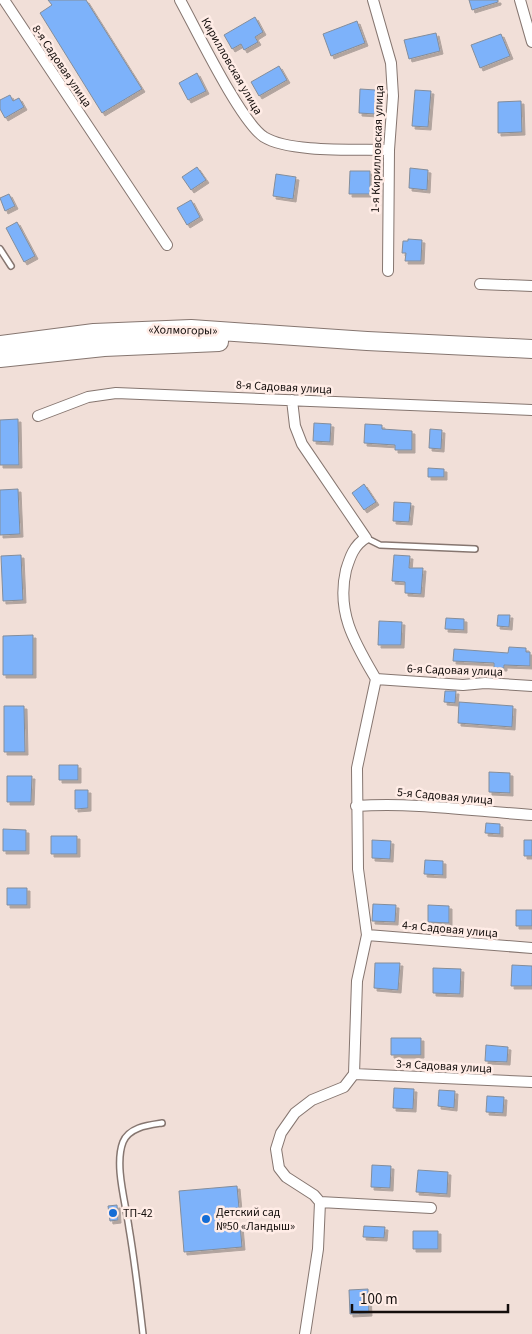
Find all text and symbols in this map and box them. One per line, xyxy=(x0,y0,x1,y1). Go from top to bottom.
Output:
street label: Кирилловская улица xyxy=(197,14,266,118)
street label: 8-я Садовая улица xyxy=(28,22,96,111)
street label: 1-я Кирилловская улица xyxy=(367,85,388,213)
street label: «Холмогоры» xyxy=(148,321,218,340)
street label: 8-я Садовая улица xyxy=(236,376,332,399)
street label: 6-я Садовая улица xyxy=(407,660,503,681)
street label: 5-я Садовая улица xyxy=(396,784,494,809)
street label: 4-я Садовая улица xyxy=(401,917,499,942)
street label: 3-я Садовая улица xyxy=(396,1055,492,1078)
place label: Детский сад №50 «Ландыш» xyxy=(216,1204,295,1235)
place label: ТП-42 xyxy=(123,1205,153,1222)
marker: ТП-42 xyxy=(107,1207,119,1219)
marker: Детский сад №50 «Ландыш» xyxy=(200,1213,212,1225)
scale bar xyxy=(352,1282,508,1314)
text: 100 m xyxy=(360,1289,398,1310)

